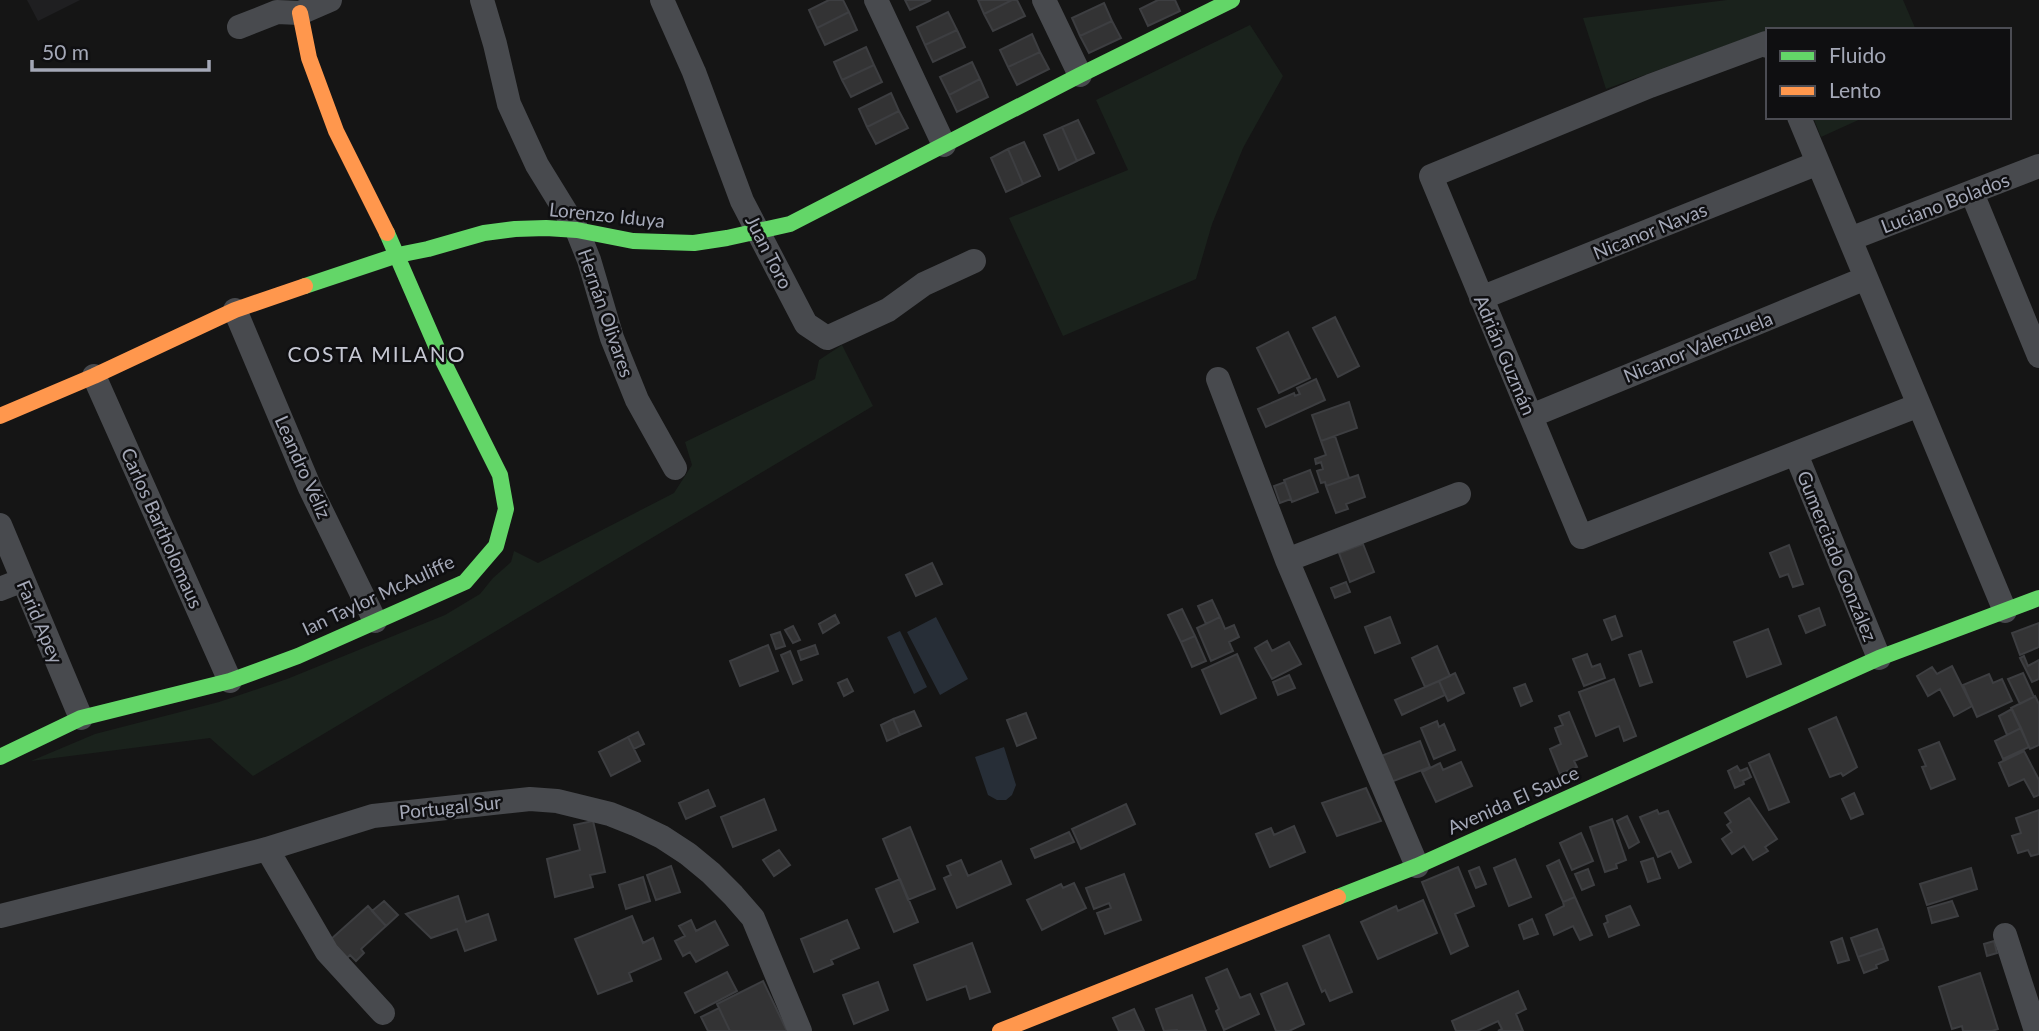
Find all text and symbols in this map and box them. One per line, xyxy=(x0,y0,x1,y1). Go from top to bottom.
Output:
scale bar xyxy=(32,28,208,72)
legend xyxy=(1766,28,2011,119)
text: 50 m xyxy=(42,39,89,64)
text: Fluido xyxy=(1829,42,1886,67)
text: Lento xyxy=(1829,77,1881,102)
street label: Luciano Bolados xyxy=(1877,167,2012,238)
street label: Lorenzo Iduya xyxy=(548,197,666,232)
street label: Nicanor Navas xyxy=(1589,197,1710,264)
street label: Juan Toro xyxy=(741,211,798,292)
street label: Hernán Olivares xyxy=(574,245,639,380)
street label: Adrián Guzmán xyxy=(1470,291,1541,418)
street label: Nicanor Valenzuela xyxy=(1620,306,1776,387)
district label: COSTA MILANO xyxy=(288,341,466,366)
street label: Leandro Véliz xyxy=(271,412,336,522)
street label: Carlos Bartholomaus xyxy=(117,444,208,612)
street label: Gumerciado González xyxy=(1793,467,1882,645)
street label: Ian Taylor McAuliffe xyxy=(298,549,457,640)
street label: Farid Apey xyxy=(13,577,68,667)
street label: Avenida El Sauce xyxy=(1444,760,1582,839)
street label: Portugal Sur xyxy=(398,790,502,823)

